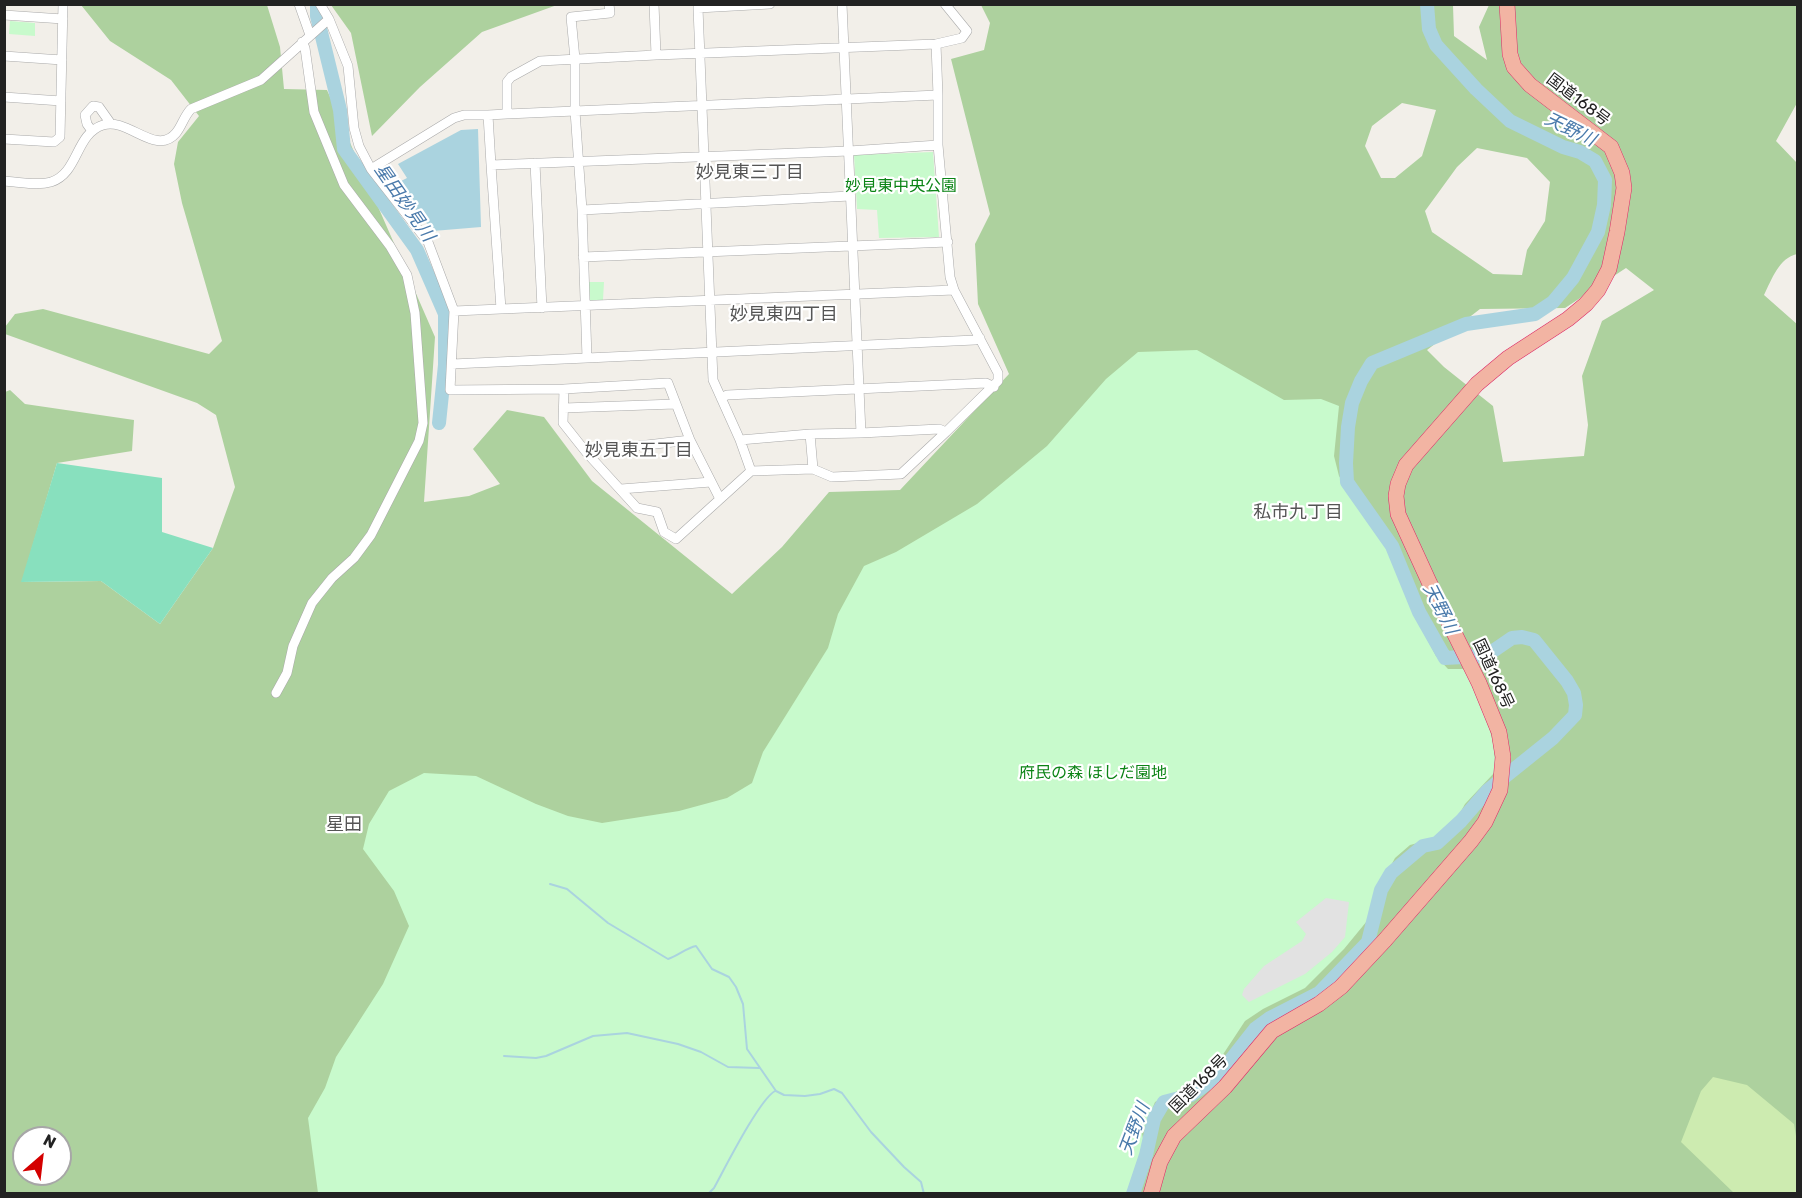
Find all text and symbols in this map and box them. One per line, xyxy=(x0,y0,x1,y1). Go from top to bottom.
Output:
street label: 国道168号 xyxy=(1542,70,1614,130)
water label: 天野川 xyxy=(1541,108,1599,152)
water label: 星田妙見川 xyxy=(369,160,439,246)
district label: 妙見東三丁目 xyxy=(696,162,804,184)
park label: 妙見東中央公園 xyxy=(845,176,957,196)
district label: 妙見東四丁目 xyxy=(730,304,838,326)
district label: 妙見東五丁目 xyxy=(585,440,693,462)
district label: 私市九丁目 xyxy=(1253,502,1343,524)
water label: 天野川 xyxy=(1418,580,1462,638)
street label: 国道168号 xyxy=(1469,636,1517,712)
park label: 府民の森 ほしだ園地 xyxy=(1019,763,1167,783)
district label: 星田 xyxy=(326,814,362,836)
street label: 国道168号 xyxy=(1166,1051,1232,1117)
water label: 天野川 xyxy=(1115,1100,1155,1158)
north arrow xyxy=(12,1126,72,1186)
text: N xyxy=(40,1130,59,1153)

